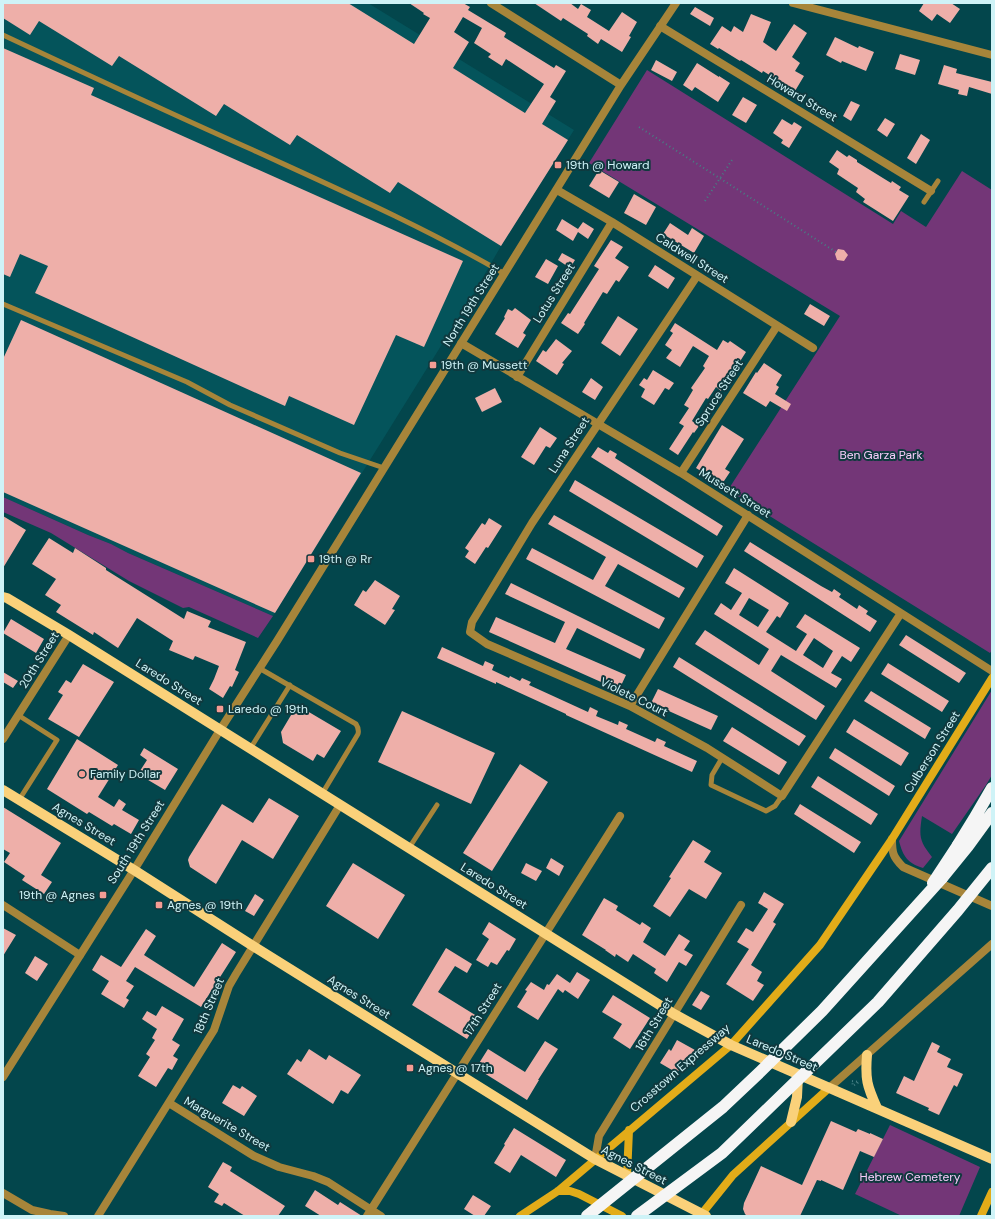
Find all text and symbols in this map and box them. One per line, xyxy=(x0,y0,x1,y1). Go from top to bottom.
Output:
street label: Howard Street xyxy=(764,71,840,125)
place label: 19th @ Howard xyxy=(566,157,650,173)
marker: 19th @ Howard xyxy=(553,160,563,170)
street label: Caldwell Street xyxy=(652,229,732,287)
street label: North 19th Street xyxy=(439,260,503,349)
street label: Lotus Street xyxy=(529,260,579,326)
street label: Spruce Street xyxy=(691,356,747,430)
place label: 19th @ Mussett xyxy=(441,357,528,373)
marker: 19th @ Mussett xyxy=(428,360,438,370)
street label: Luna Street xyxy=(545,414,593,476)
park label: Ben Garza Park xyxy=(839,447,923,463)
street label: Mussett Street xyxy=(696,464,774,522)
place label: 19th @ Rr xyxy=(319,551,372,567)
marker: 19th @ Rr xyxy=(306,554,316,564)
street label: 20th Street xyxy=(15,628,63,691)
street label: Laredo Street xyxy=(133,655,206,709)
street label: Violete Court xyxy=(597,674,671,720)
place label: Laredo @ 19th xyxy=(228,701,308,717)
marker: Laredo @ 19th xyxy=(215,704,225,714)
street label: Culberson Street xyxy=(900,708,964,796)
place label: Family Dollar xyxy=(90,766,161,782)
marker: Family Dollar xyxy=(77,769,87,779)
street label: South 19th Street xyxy=(104,797,168,887)
street label: Agnes Street xyxy=(49,799,119,849)
street label: Laredo Street xyxy=(458,859,531,913)
place label: 19th @ Agnes xyxy=(19,887,95,903)
marker: 19th @ Agnes xyxy=(98,890,108,900)
place label: Agnes @ 19th xyxy=(167,897,243,913)
marker: Agnes @ 19th xyxy=(154,900,164,910)
street label: Agnes Street xyxy=(324,971,394,1023)
street label: 18th Street xyxy=(190,975,228,1037)
street label: 17th Street xyxy=(461,980,506,1038)
street label: 16th Street xyxy=(632,994,676,1054)
street label: Crosstown Expressway xyxy=(627,1020,734,1116)
street label: Laredo Street xyxy=(744,1031,820,1075)
place label: Agnes @ 17th xyxy=(418,1060,493,1076)
marker: Agnes @ 17th xyxy=(405,1063,415,1073)
street label: Marguerite Street xyxy=(181,1093,273,1155)
street label: Agnes Street xyxy=(598,1142,670,1189)
park label: Hebrew Cemetery xyxy=(860,1169,961,1185)

